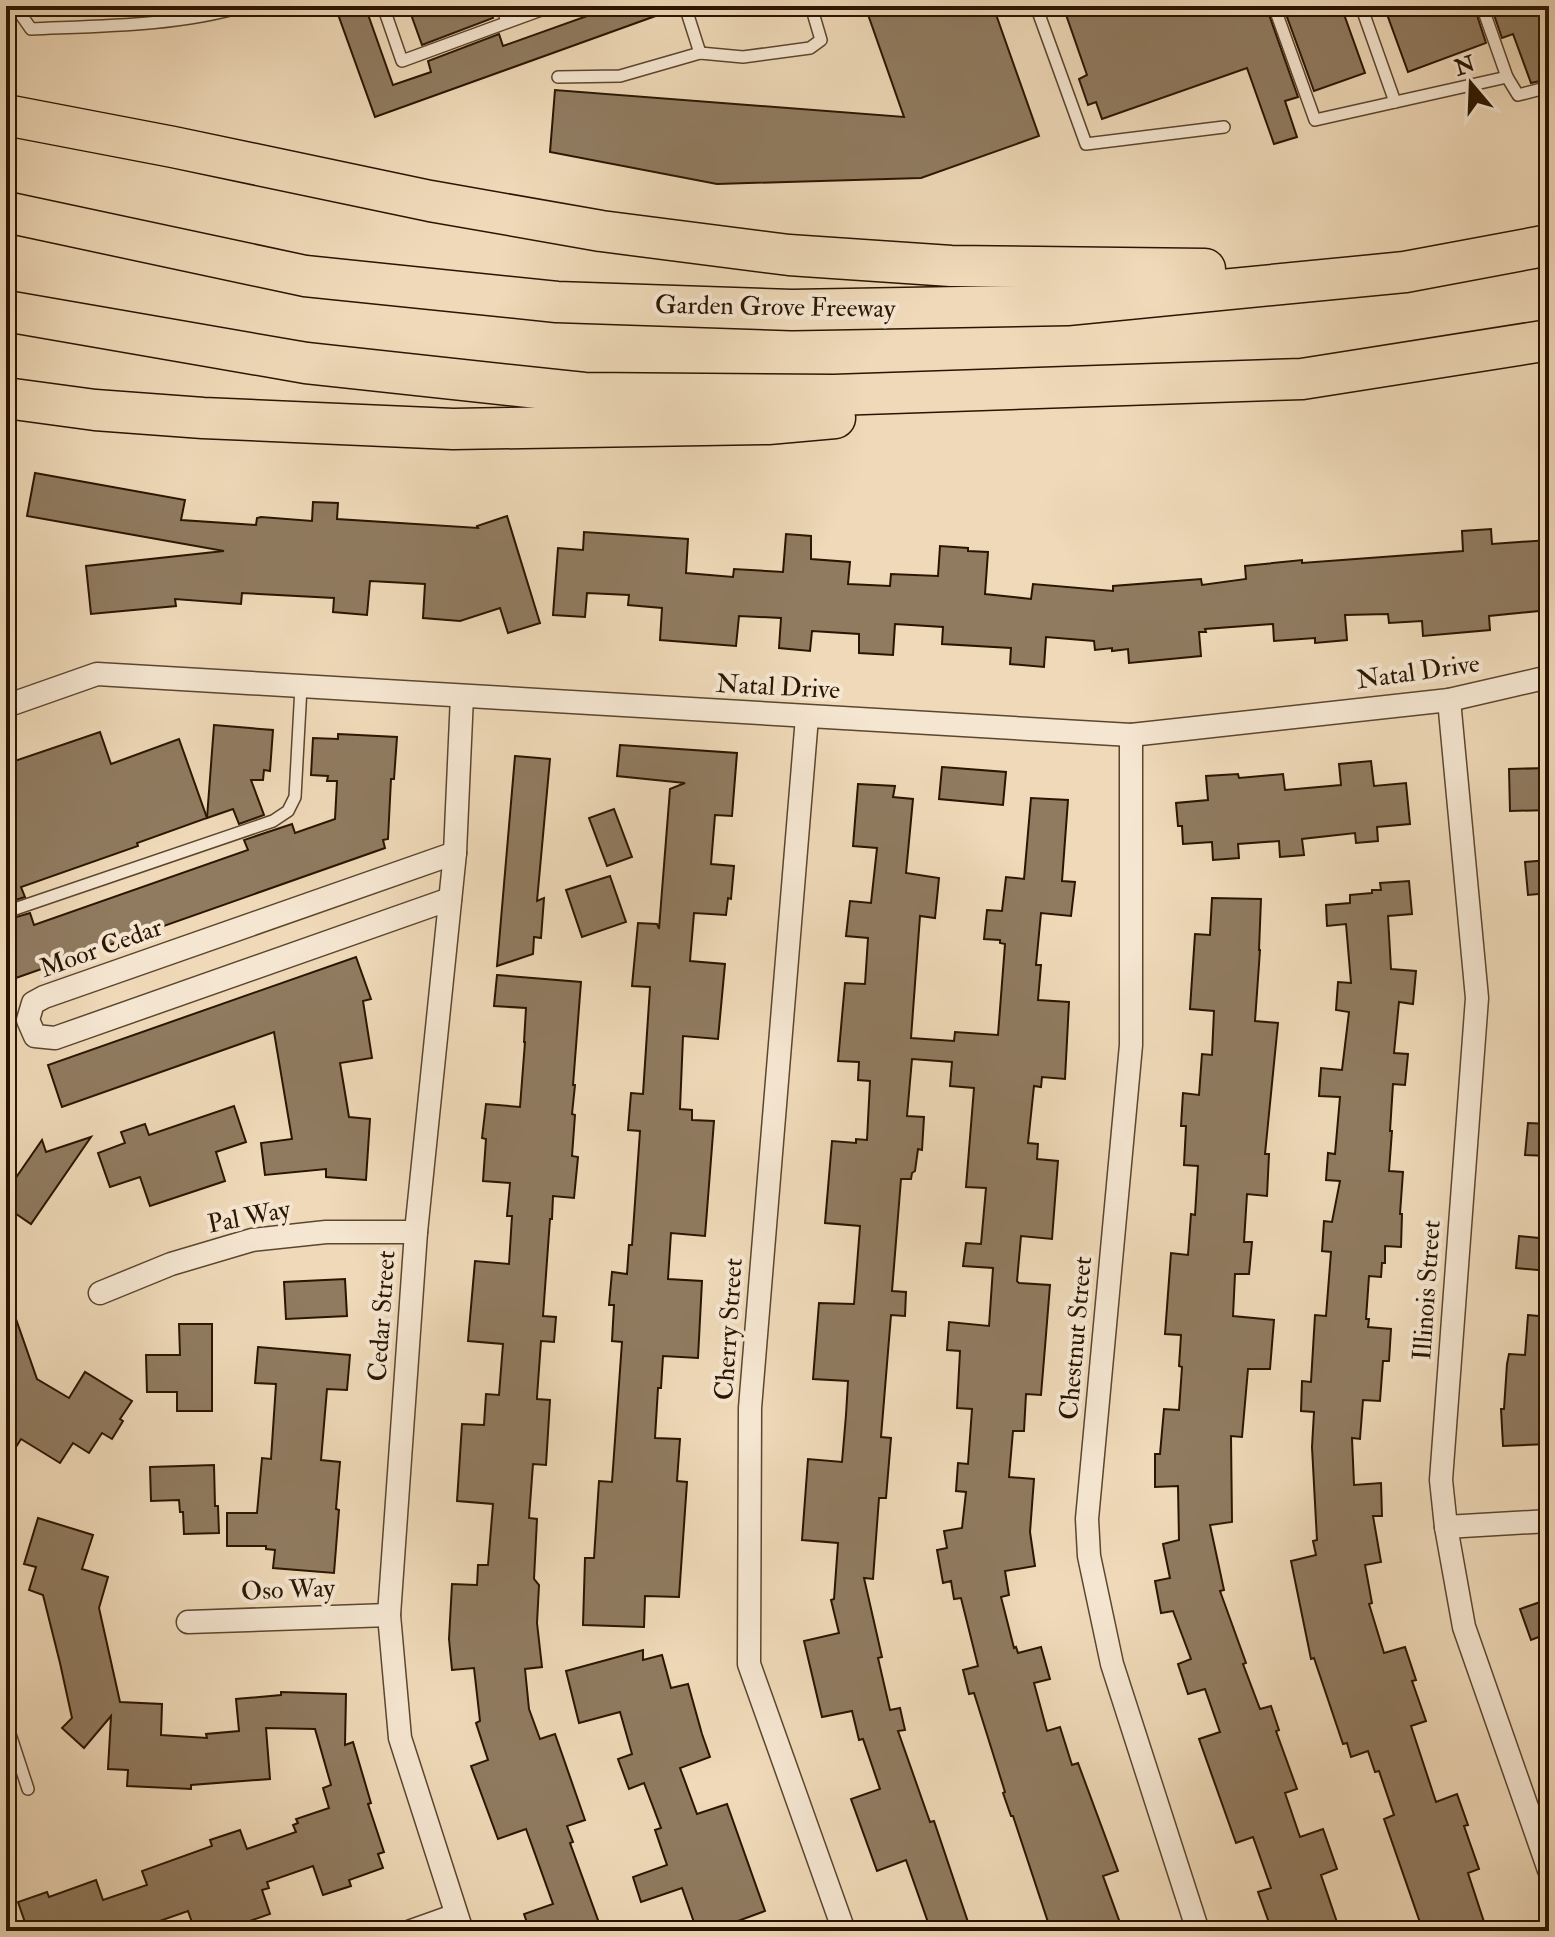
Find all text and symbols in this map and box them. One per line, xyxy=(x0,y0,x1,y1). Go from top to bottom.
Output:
north arrow xyxy=(1431,44,1511,124)
text: N xyxy=(1450,49,1479,83)
street label: Garden Grove Freeway xyxy=(654,289,896,325)
street label: Natal Drive xyxy=(1354,648,1482,696)
street label: Natal Drive xyxy=(715,668,841,706)
street label: Moor Cedar xyxy=(35,911,167,985)
street label: Pal Way xyxy=(205,1193,294,1241)
street label: Illinois Street xyxy=(1406,1219,1448,1361)
street label: Cedar Street xyxy=(361,1249,403,1383)
street label: Chestnut Street xyxy=(1053,1255,1099,1421)
street label: Cherry Street xyxy=(708,1257,750,1401)
street label: Oso Way xyxy=(240,1572,336,1608)

